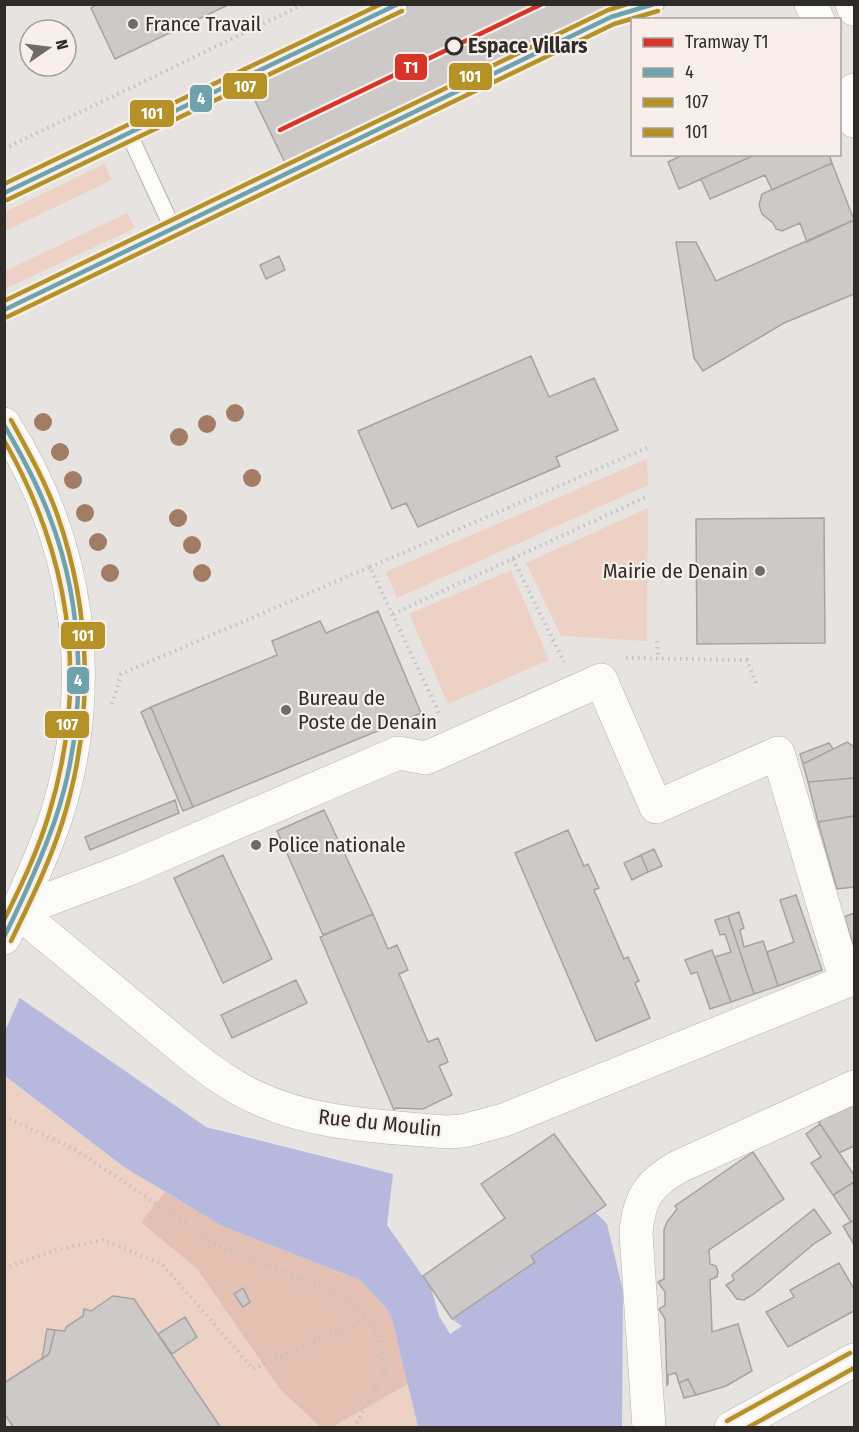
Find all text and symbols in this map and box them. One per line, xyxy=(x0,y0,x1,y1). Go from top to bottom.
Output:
place label: France Travail xyxy=(145,11,262,37)
marker: France Travail xyxy=(126,17,140,31)
north arrow xyxy=(18,18,78,78)
legend xyxy=(631,18,841,156)
text: Tramway T1 xyxy=(685,31,769,53)
place label: Espace Villars xyxy=(468,33,587,59)
marker: Espace Villars xyxy=(445,37,463,55)
text: N xyxy=(52,38,72,51)
line badge: T1 xyxy=(394,53,428,81)
text: T1 xyxy=(404,58,418,77)
text: 4 xyxy=(685,61,694,83)
line badge: 101 xyxy=(448,62,493,91)
text: 101 xyxy=(459,67,481,86)
line badge: 107 xyxy=(222,72,268,100)
text: 107 xyxy=(234,77,256,96)
line badge: 4 xyxy=(189,84,213,113)
text: 4 xyxy=(197,89,205,108)
text: 107 xyxy=(685,91,708,113)
line badge: 101 xyxy=(129,99,175,128)
text: 101 xyxy=(141,104,163,123)
text: 101 xyxy=(685,121,708,143)
place label: Mairie de Denain xyxy=(603,558,748,584)
marker: Mairie de Denain xyxy=(753,564,767,578)
line badge: 101 xyxy=(60,621,106,650)
text: 101 xyxy=(72,626,94,645)
line badge: 4 xyxy=(66,666,90,695)
text: 4 xyxy=(74,671,82,690)
place label: Bureau de Poste de Denain xyxy=(298,685,437,735)
marker: Bureau de Poste de Denain xyxy=(279,703,293,717)
line badge: 107 xyxy=(44,710,90,739)
text: 107 xyxy=(56,715,78,734)
place label: Police nationale xyxy=(268,832,406,858)
marker: Police nationale xyxy=(249,838,263,852)
street label: Rue du Moulin xyxy=(317,1104,443,1142)

